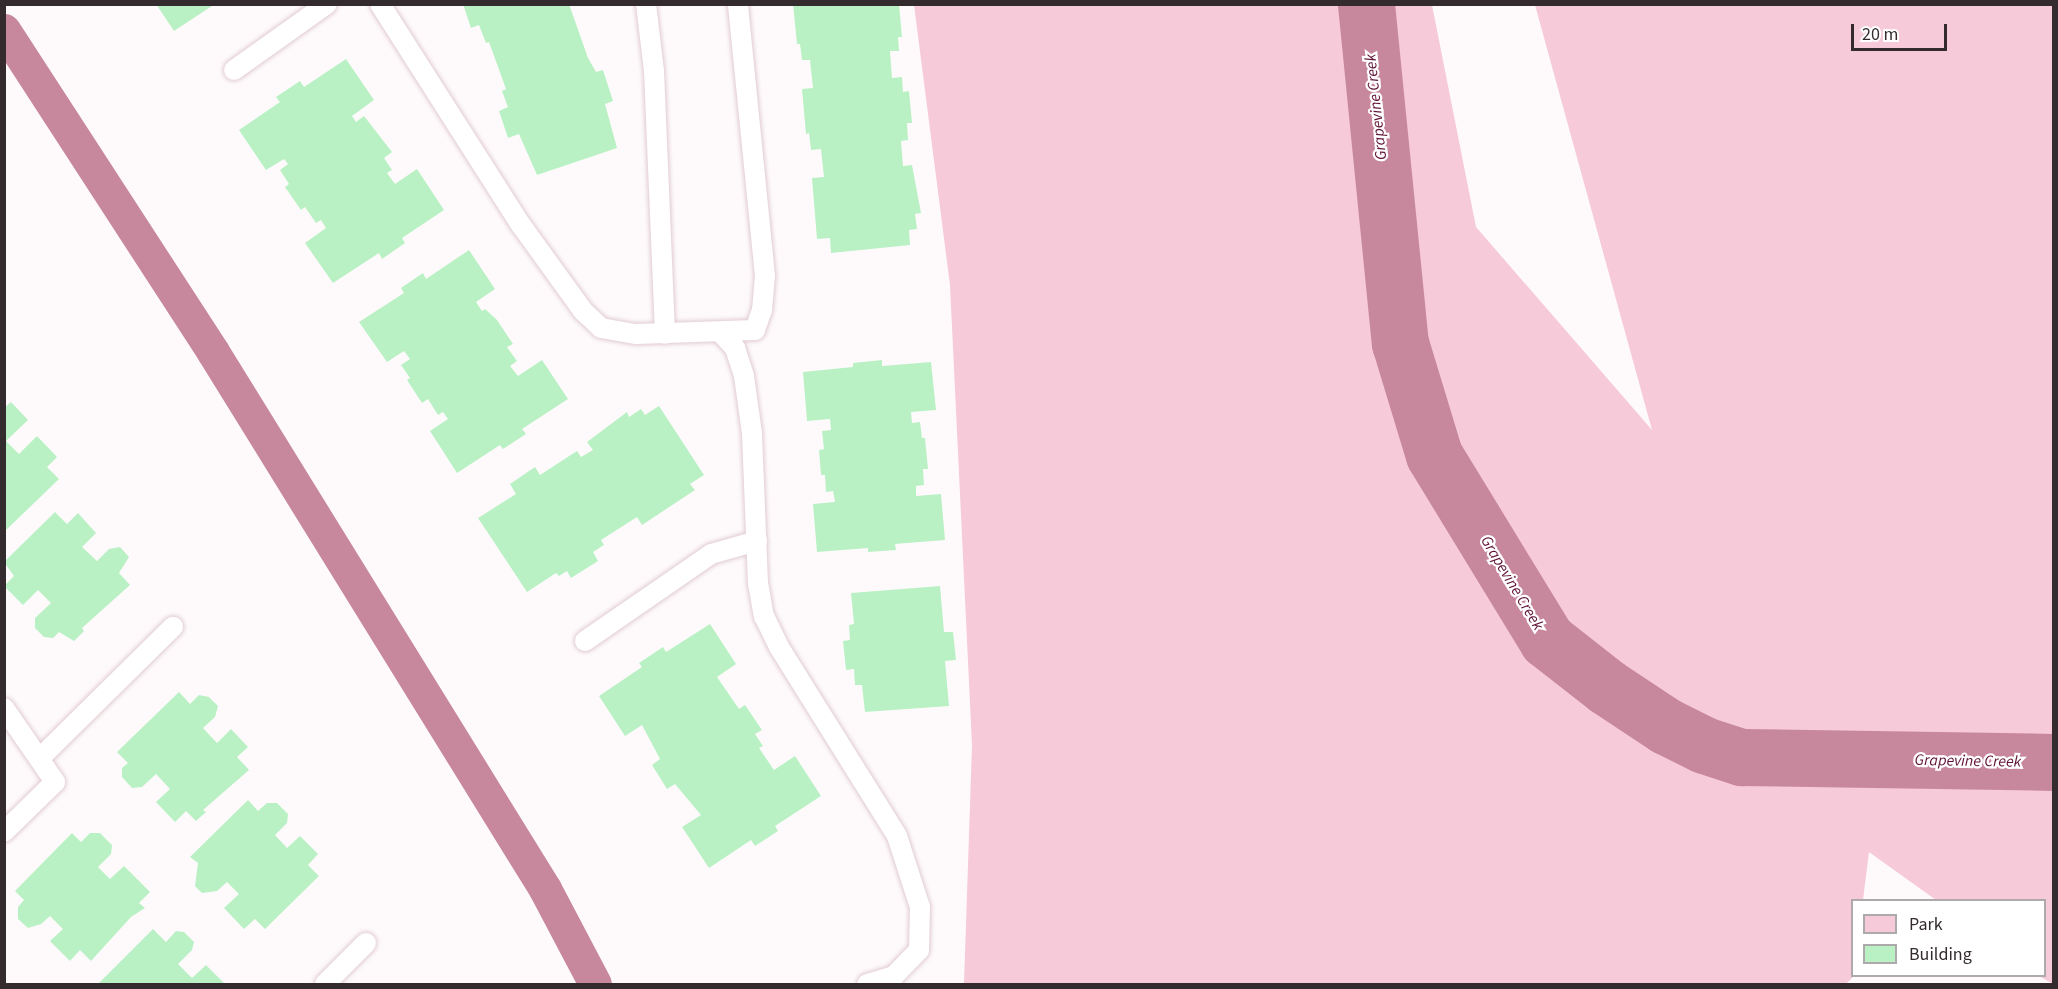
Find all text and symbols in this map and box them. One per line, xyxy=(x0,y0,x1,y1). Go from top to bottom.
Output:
scale bar xyxy=(1854,12,1950,50)
text: 20 m xyxy=(1862,22,1898,47)
water label: Grapevine Creek xyxy=(1361,53,1391,161)
water label: Grapevine Creek xyxy=(1476,532,1548,634)
water label: Grapevine Creek xyxy=(1915,750,2021,772)
legend xyxy=(1851,899,2046,977)
text: Park xyxy=(1909,912,1943,937)
text: Building xyxy=(1909,942,1972,967)

